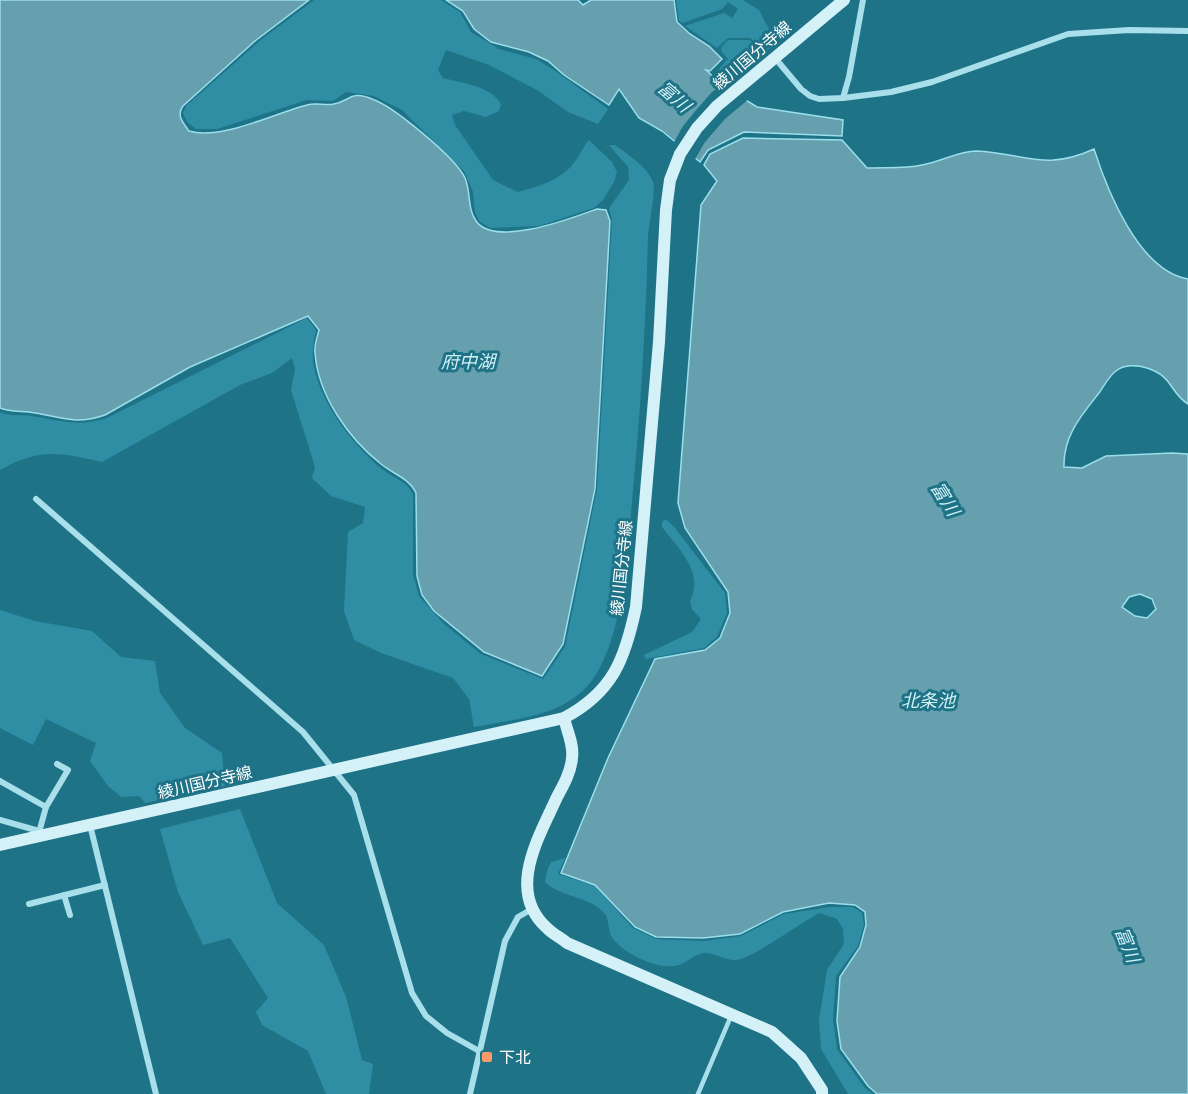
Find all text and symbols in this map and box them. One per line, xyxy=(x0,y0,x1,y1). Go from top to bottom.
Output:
street label: 綾川国分寺線 xyxy=(709,17,795,94)
water label: 富川 xyxy=(654,77,696,118)
water label: 府中湖 xyxy=(441,351,498,372)
water label: 富川 xyxy=(927,478,965,521)
street label: 綾川国分寺線 xyxy=(607,519,636,617)
water label: 北条池 xyxy=(901,690,957,711)
street label: 綾川国分寺線 xyxy=(156,762,254,803)
water label: 富川 xyxy=(1111,924,1145,967)
place label: 下北 xyxy=(499,1048,531,1067)
marker: 下北 xyxy=(480,1050,494,1064)

